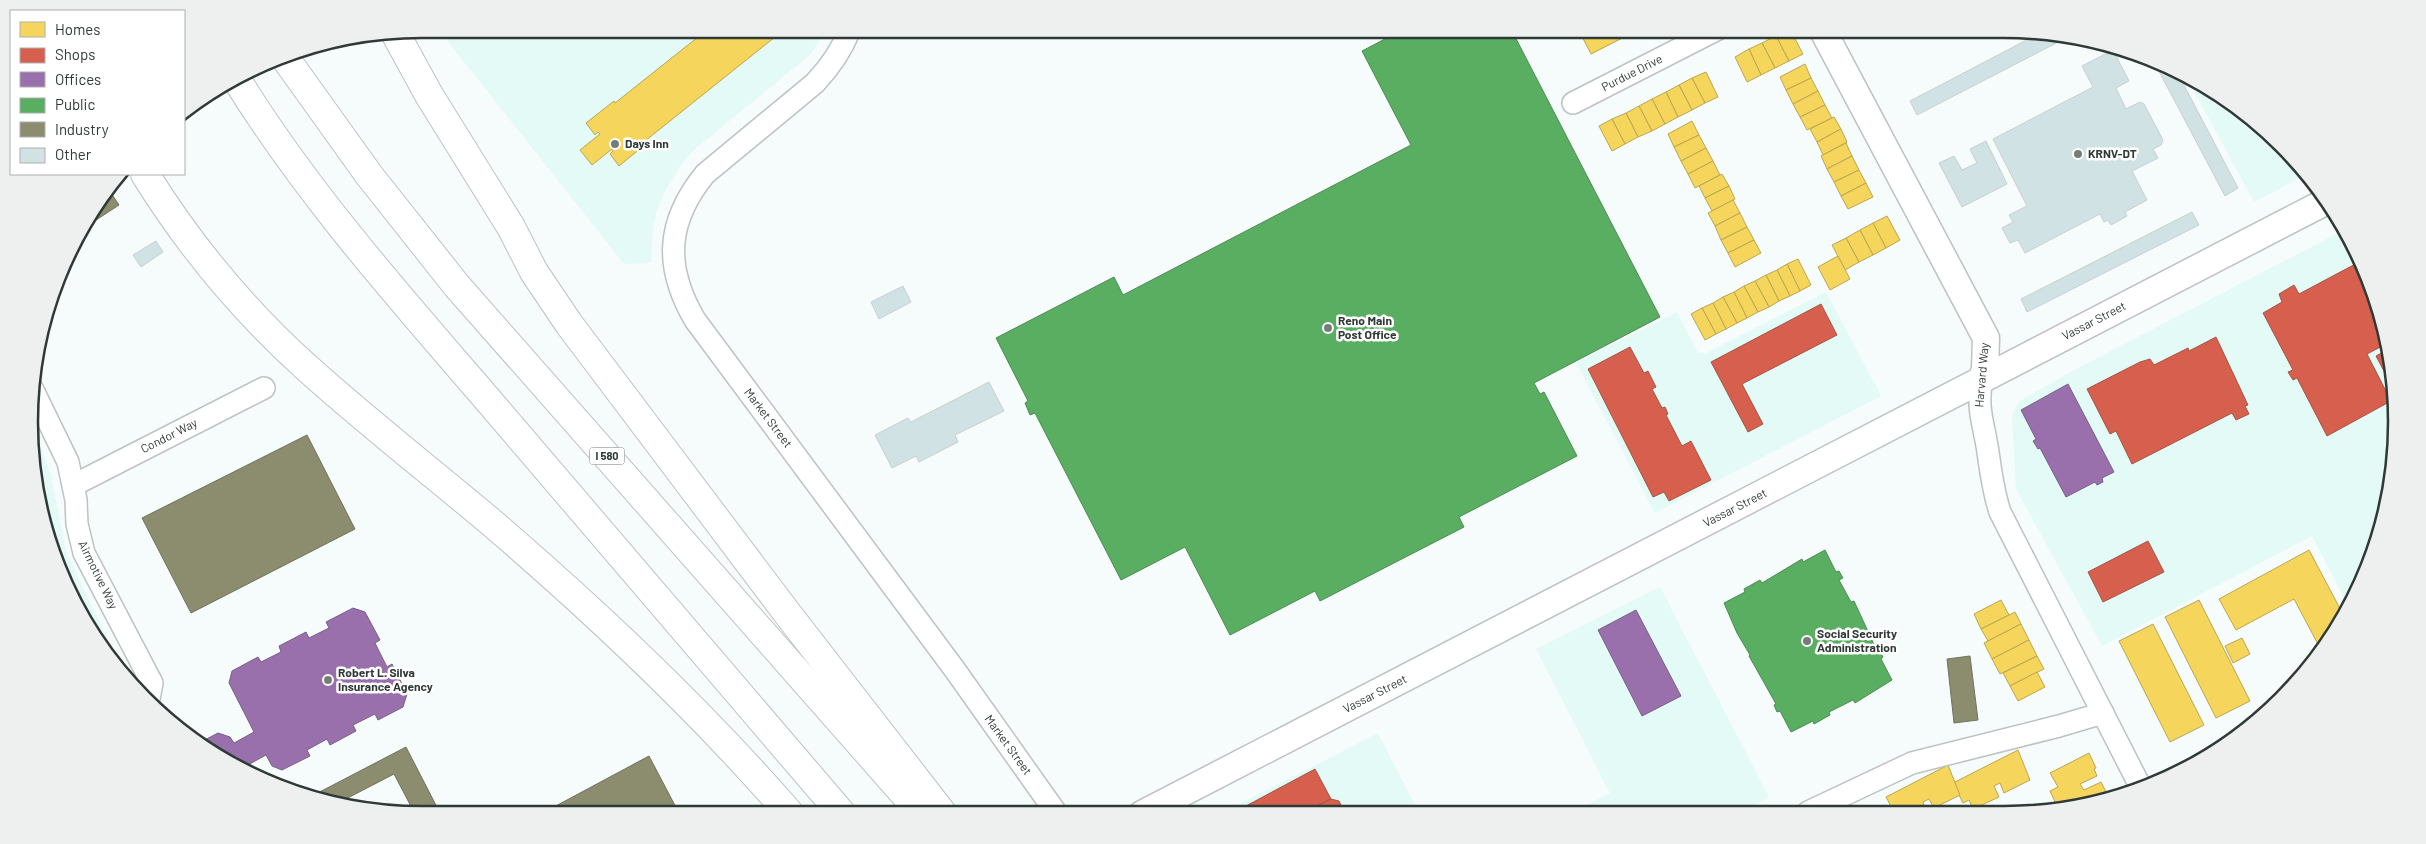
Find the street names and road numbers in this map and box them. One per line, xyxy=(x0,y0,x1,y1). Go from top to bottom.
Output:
street label: Purdue Drive xyxy=(1599,51,1664,93)
street label: Vassar Street xyxy=(2059,298,2128,342)
street label: Harvard Way xyxy=(1971,341,1991,408)
street label: Market Street xyxy=(742,385,796,450)
street label: Condor Way xyxy=(138,415,200,455)
road number: I 580 xyxy=(590,448,624,464)
street label: Vassar Street xyxy=(1700,485,1769,529)
street label: Airmotive Way xyxy=(76,538,122,611)
street label: Vassar Street xyxy=(1340,671,1409,715)
street label: Market Street xyxy=(982,712,1035,777)

